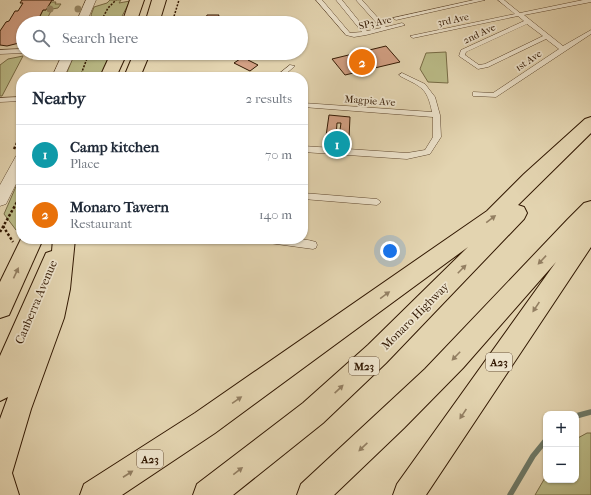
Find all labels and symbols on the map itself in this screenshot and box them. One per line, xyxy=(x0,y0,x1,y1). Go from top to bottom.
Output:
street label: 3rd Ave xyxy=(436,11,470,29)
street label: SP3 Ave xyxy=(358,14,393,32)
street label: 2nd Ave xyxy=(461,21,498,47)
pin: 2 xyxy=(349,47,375,77)
street label: 1st Ave xyxy=(513,48,544,74)
street label: Magpie Ave xyxy=(344,93,396,109)
pin: 1 xyxy=(324,129,350,159)
one-way arrow xyxy=(485,215,496,223)
your location xyxy=(380,241,400,261)
one-way arrow xyxy=(538,254,547,265)
street label: Canberra Avenue xyxy=(12,258,60,346)
one-way arrow xyxy=(457,264,467,274)
one-way arrow xyxy=(13,267,19,279)
street label: Monaro Highway xyxy=(378,279,452,353)
one-way arrow xyxy=(380,291,390,299)
one-way arrow xyxy=(532,302,540,312)
one-way arrow xyxy=(451,351,460,361)
road number: A23 xyxy=(486,353,512,371)
road number: M23 xyxy=(349,357,379,375)
one-way arrow xyxy=(334,385,344,394)
one-way arrow xyxy=(231,396,242,404)
one-way arrow xyxy=(459,409,467,419)
one-way arrow xyxy=(358,443,368,452)
road number: A23 xyxy=(137,450,163,468)
one-way arrow xyxy=(233,467,244,475)
one-way arrow xyxy=(122,470,133,477)

